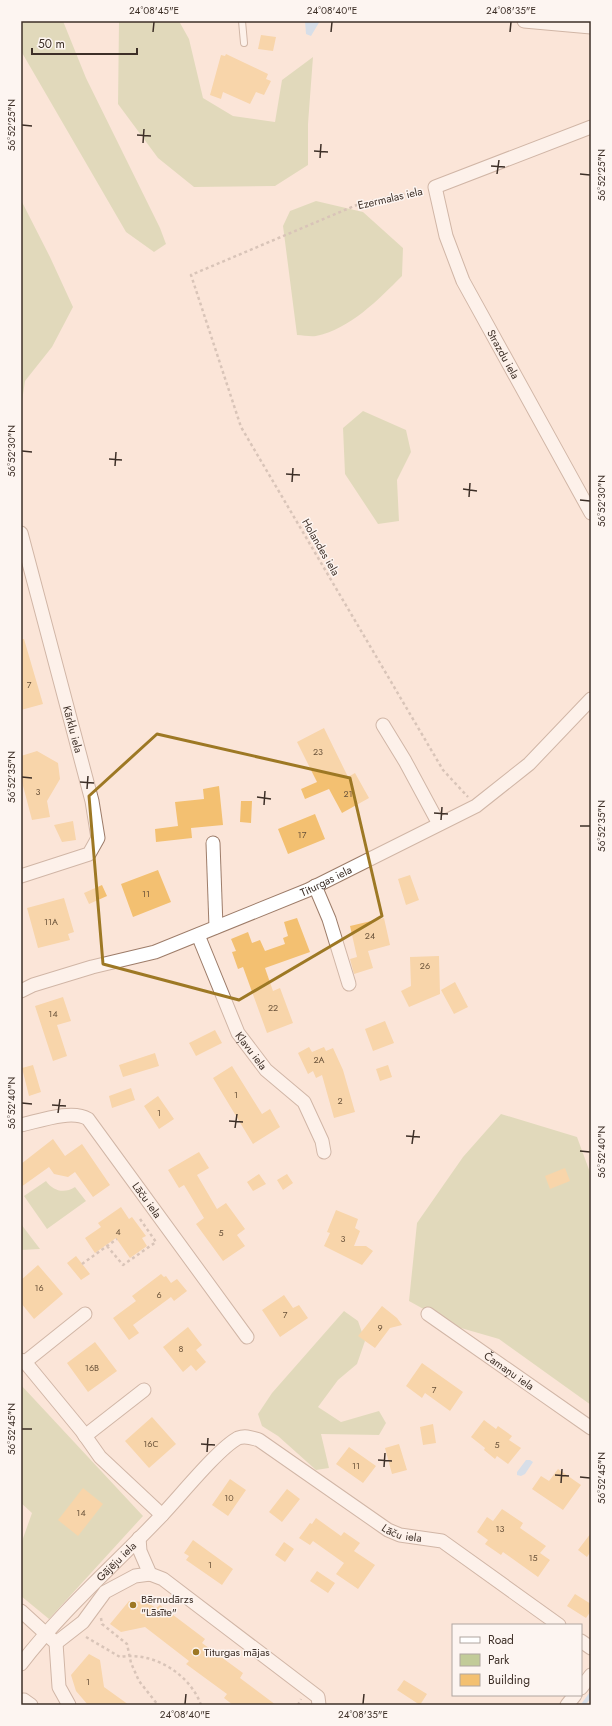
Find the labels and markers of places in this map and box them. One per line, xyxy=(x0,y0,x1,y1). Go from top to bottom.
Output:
place label: Bērnudārzs "Lāsīte" xyxy=(141,1591,194,1620)
marker: Bērnudārzs "Lāsīte" xyxy=(128,1600,138,1610)
place label: Titurgas mājas xyxy=(204,1644,270,1660)
marker: Titurgas mājas xyxy=(191,1647,201,1657)

